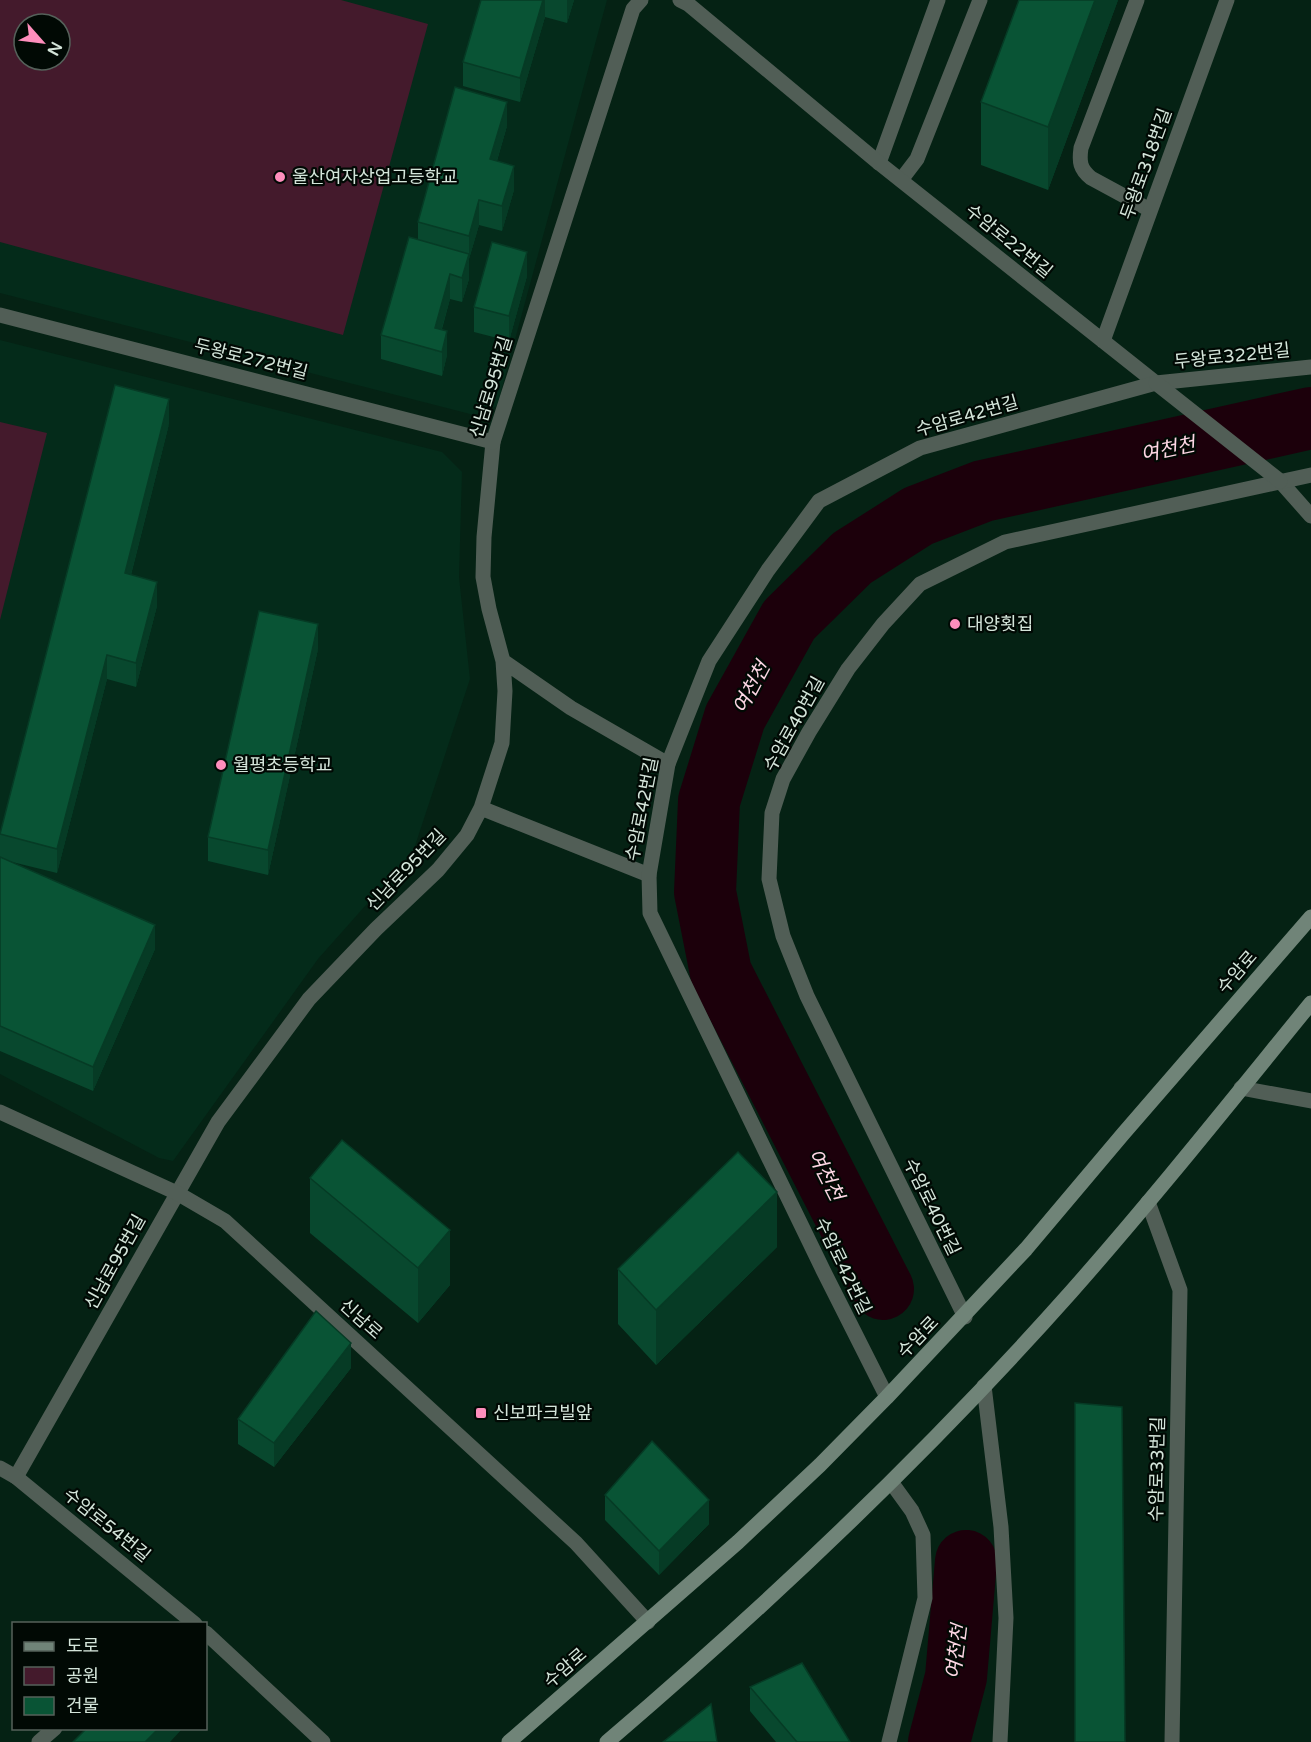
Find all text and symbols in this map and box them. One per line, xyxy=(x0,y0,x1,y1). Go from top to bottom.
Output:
north arrow xyxy=(12,12,72,72)
text: N xyxy=(43,38,66,59)
street label: 두왕로318번길 xyxy=(1116,105,1176,223)
place label: 울산여자상업고등학교 xyxy=(292,166,458,188)
marker: 울산여자상업고등학교 xyxy=(273,170,287,184)
street label: 수암로22번길 xyxy=(961,199,1057,283)
street label: 신남로95번길 xyxy=(465,333,517,441)
street label: 두왕로272번길 xyxy=(192,334,310,384)
street label: 두왕로322번길 xyxy=(1173,339,1291,373)
street label: 수암로42번길 xyxy=(913,391,1021,441)
water label: 여천천 xyxy=(1139,432,1200,467)
place label: 대양횟집 xyxy=(967,613,1033,635)
marker: 대양횟집 xyxy=(948,617,962,631)
water label: 여천천 xyxy=(728,656,777,718)
street label: 수암로40번길 xyxy=(759,673,829,775)
place label: 월평초등학교 xyxy=(233,754,332,776)
street label: 수암로42번길 xyxy=(621,755,663,863)
marker: 월평초등학교 xyxy=(214,758,228,772)
street label: 신남로95번길 xyxy=(361,824,451,916)
street label: 수암로 xyxy=(1212,946,1262,998)
water label: 여천천 xyxy=(802,1145,849,1207)
street label: 수암로40번길 xyxy=(899,1155,965,1259)
street label: 신남로95번길 xyxy=(80,1211,150,1313)
street label: 수암로42번길 xyxy=(810,1214,876,1318)
street label: 신남로 xyxy=(335,1294,387,1344)
street label: 수암로 xyxy=(893,1311,943,1363)
place label: 신보파크빌앞 xyxy=(493,1402,592,1424)
marker: 신보파크빌앞 xyxy=(474,1406,488,1420)
street label: 수암로33번길 xyxy=(1145,1416,1169,1522)
street label: 수암로54번길 xyxy=(59,1483,155,1567)
water label: 여천천 xyxy=(942,1621,973,1681)
legend xyxy=(12,1622,207,1730)
text: 도로 xyxy=(66,1635,99,1657)
street label: 수암로 xyxy=(539,1643,591,1693)
text: 공원 xyxy=(66,1665,99,1687)
text: 건물 xyxy=(66,1695,99,1717)

